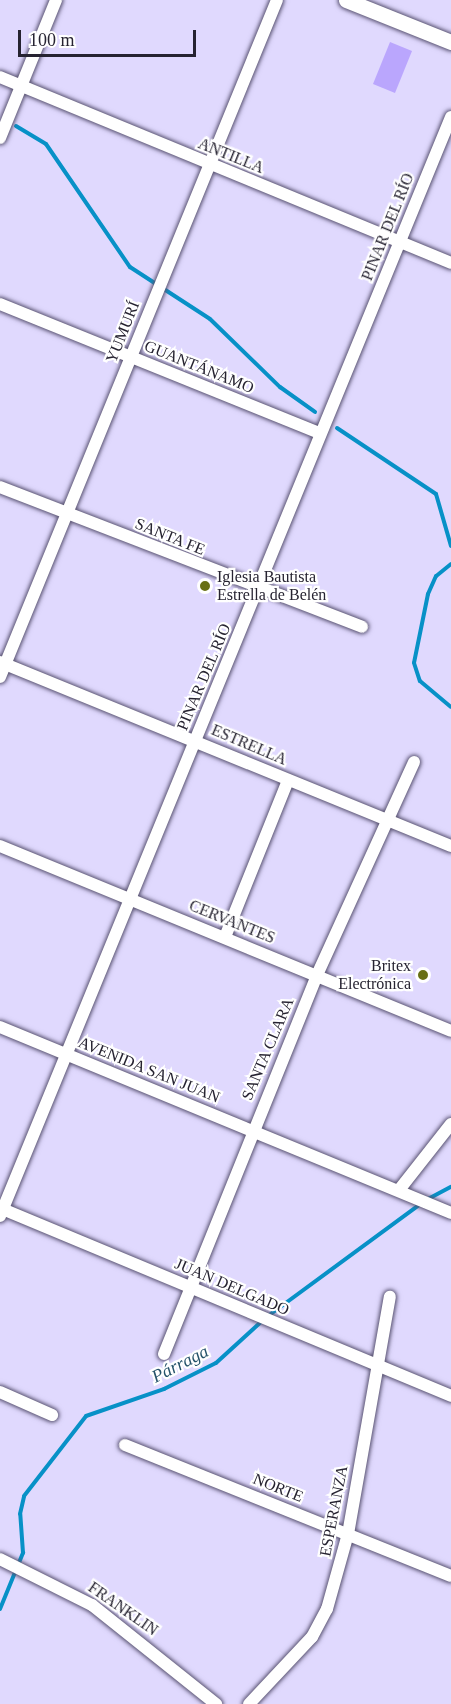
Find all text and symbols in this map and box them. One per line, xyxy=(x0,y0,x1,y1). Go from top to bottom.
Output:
scale bar xyxy=(21,18,200,56)
text: 100 m xyxy=(29,30,75,50)
street label: ANTILLA xyxy=(195,134,267,178)
street label: PINAR DEL RÍO xyxy=(358,170,418,284)
street label: YUMURÍ xyxy=(102,298,144,366)
street label: GUANTÁNAMO xyxy=(141,336,257,398)
street label: SANTA FE xyxy=(132,514,208,560)
place label: Iglesia Bautista Estrella de Belén xyxy=(217,567,326,605)
marker: Iglesia Bautista Estrella de Belén xyxy=(198,579,212,593)
street label: PINAR DEL RÍO xyxy=(173,620,235,734)
street label: ESTRELLA xyxy=(208,721,290,769)
street label: CERVANTES xyxy=(186,896,278,948)
place label: Britex Electrónica xyxy=(338,956,411,994)
marker: Britex Electrónica xyxy=(416,968,430,982)
street label: SANTA CLARA xyxy=(238,994,298,1104)
street label: AVENIDA SAN JUAN xyxy=(75,1033,223,1107)
street label: JUAN DELGADO xyxy=(172,1254,292,1320)
water label: Párraga xyxy=(148,1341,212,1387)
street label: ESPERANZA xyxy=(316,1464,352,1558)
street label: NORTE xyxy=(250,1469,306,1507)
street label: FRANKLIN xyxy=(84,1578,162,1640)

